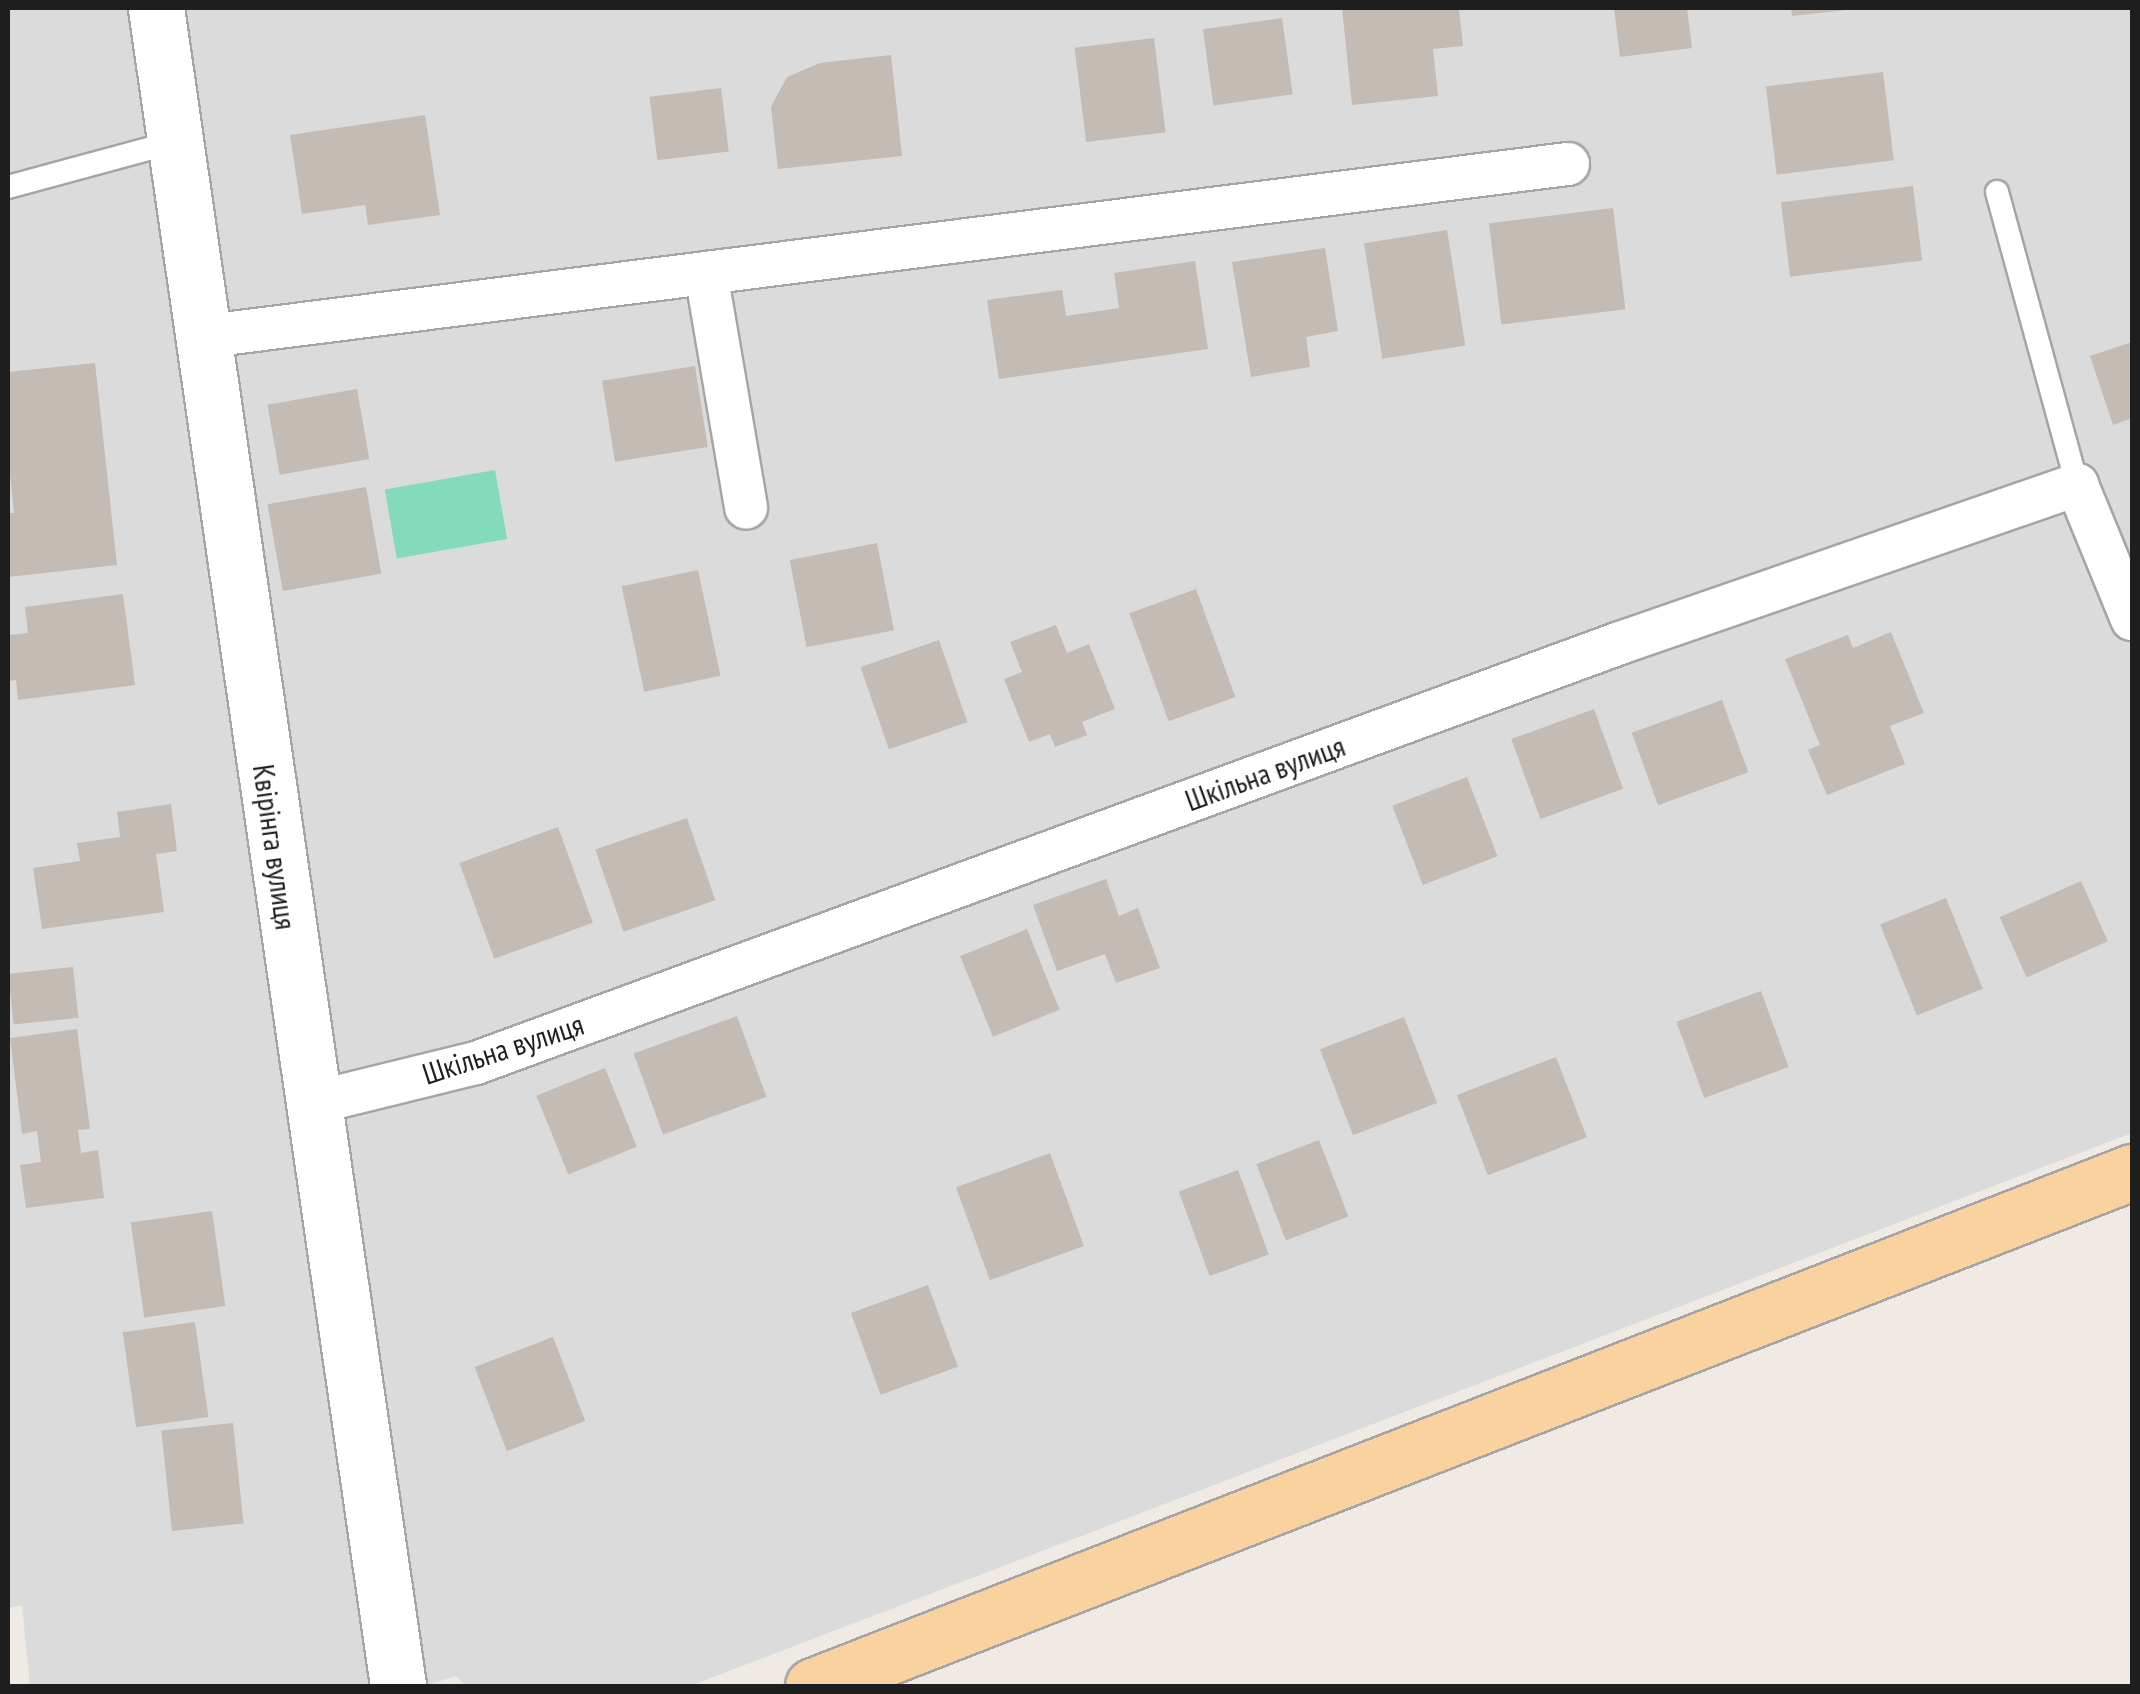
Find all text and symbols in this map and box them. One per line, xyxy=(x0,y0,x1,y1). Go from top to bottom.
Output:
street label: Шкільна вулиця xyxy=(1180,727,1350,819)
street label: Квірінга вулиця xyxy=(246,762,304,932)
street label: Шкільна вулиця xyxy=(418,1006,588,1092)

